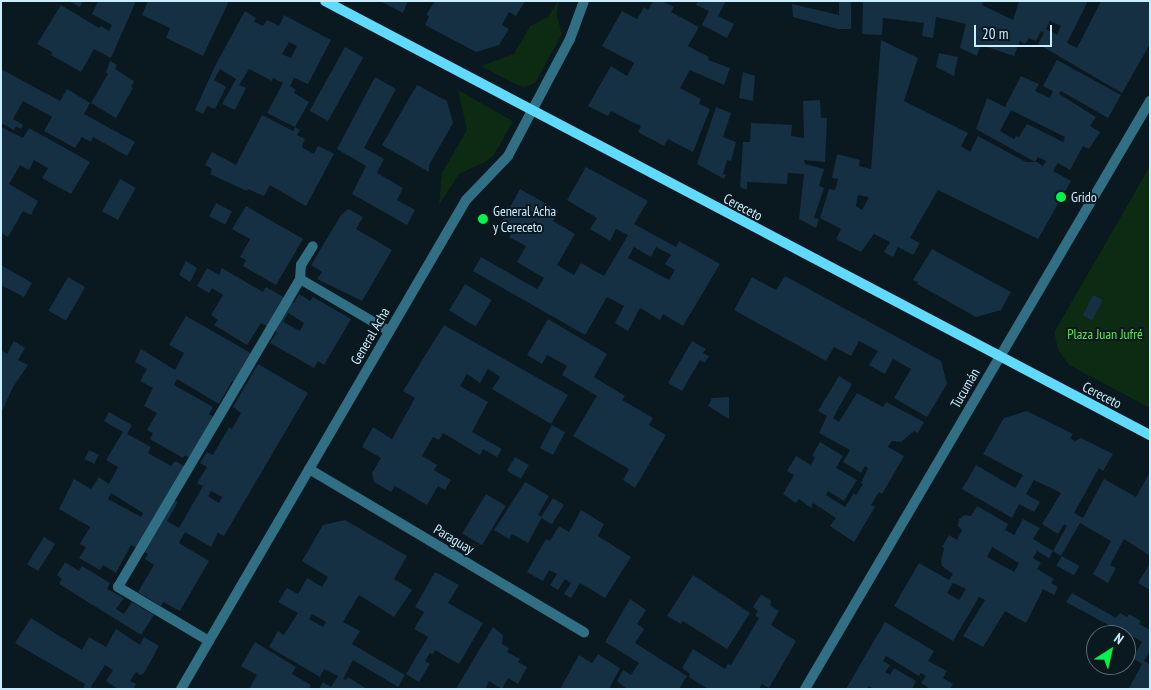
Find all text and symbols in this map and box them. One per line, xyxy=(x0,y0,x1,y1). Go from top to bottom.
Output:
scale bar xyxy=(976,15,1054,47)
text: 20 m xyxy=(982,24,1008,43)
place label: Grido xyxy=(1071,189,1097,205)
street label: Cereceto xyxy=(721,190,765,224)
marker: Grido xyxy=(1055,191,1067,203)
place label: General Acha y Cereceto xyxy=(493,203,556,236)
marker: General Acha y Cereceto xyxy=(477,213,489,225)
street label: General Acha xyxy=(347,304,393,368)
park label: Plaza Juan Jufré xyxy=(1067,326,1143,342)
street label: Tucumán xyxy=(947,365,983,411)
street label: Cereceto xyxy=(1080,378,1124,412)
street label: Paraguay xyxy=(431,520,477,558)
north arrow xyxy=(1086,625,1136,675)
text: N xyxy=(1111,629,1127,648)

